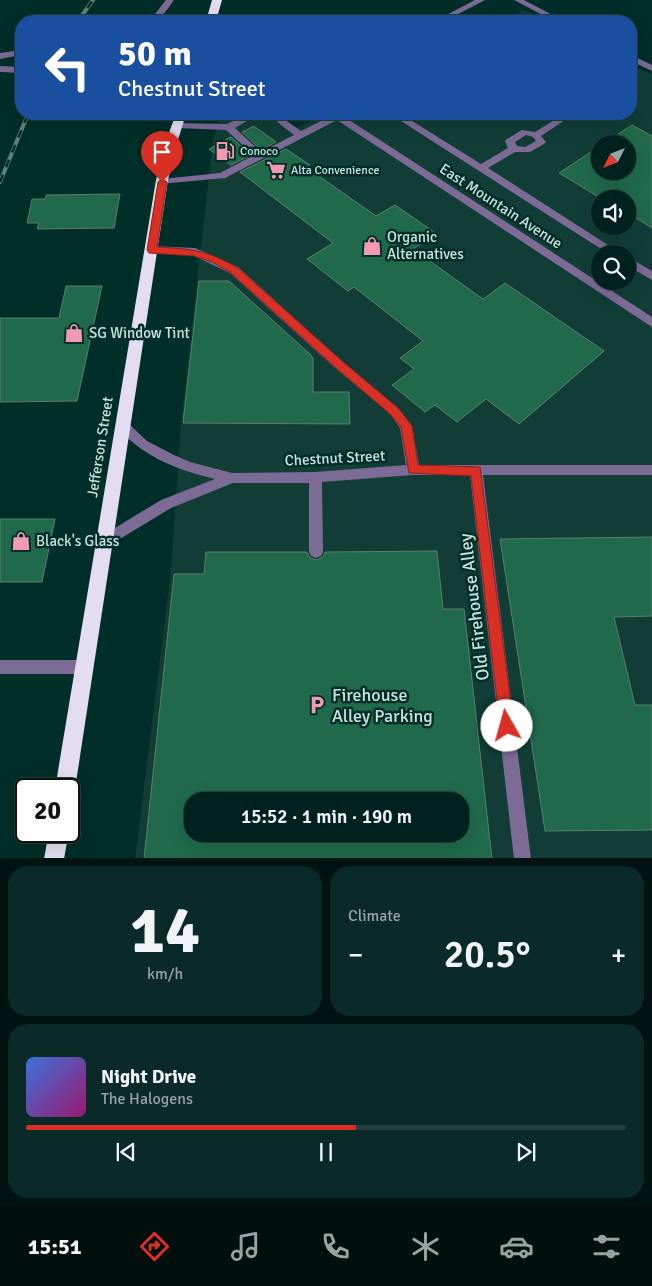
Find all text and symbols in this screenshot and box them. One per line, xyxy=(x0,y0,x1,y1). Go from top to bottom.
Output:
text: 50 m xyxy=(118,32,192,75)
icon: left xyxy=(35,35,100,100)
text: Chestnut Street xyxy=(118,75,266,102)
pin xyxy=(141,131,183,182)
north arrow xyxy=(591,135,636,180)
map controls xyxy=(591,135,636,290)
icon: arrive xyxy=(148,138,176,166)
fuel station icon: Conoco xyxy=(214,140,236,162)
place label: Conoco xyxy=(240,144,278,159)
supermarket icon: Alta Convenience xyxy=(265,159,287,181)
street label: East Mountain Avenue xyxy=(436,160,566,252)
place label: Alta Convenience xyxy=(291,163,380,178)
button: sound xyxy=(591,190,636,235)
place label: Organic Alternatives xyxy=(387,228,464,263)
shop icon: Organic Alternatives xyxy=(361,235,383,257)
button: search xyxy=(591,245,636,290)
shop icon: SG Window Tint xyxy=(63,322,85,344)
place label: SG Window Tint xyxy=(89,324,190,342)
street label: Jefferson Street xyxy=(83,395,117,499)
street label: Chestnut Street xyxy=(284,446,386,470)
shop icon: Black's Glass xyxy=(10,530,32,552)
place label: Black's Glass xyxy=(36,532,120,550)
street label: Old Firehouse Alley xyxy=(454,532,494,682)
place label: Firehouse Alley Parking xyxy=(332,684,433,727)
parking icon: Firehouse Alley Parking xyxy=(306,694,328,716)
position arrow xyxy=(480,699,532,751)
speed limit sign: 20 xyxy=(15,778,80,843)
text: 15:52 · 1 min · 190 m xyxy=(241,805,412,829)
text: 14 xyxy=(130,891,200,971)
text: Climate xyxy=(348,906,401,926)
text: 20.5° xyxy=(444,931,530,978)
text: − xyxy=(348,938,363,972)
text: + xyxy=(611,938,626,972)
text: km/h xyxy=(147,964,183,984)
text: Night Drive xyxy=(101,1065,196,1089)
text: The Halogens xyxy=(101,1089,193,1109)
icon: previous xyxy=(112,1138,140,1166)
icon: pause xyxy=(312,1138,340,1166)
icon: next xyxy=(512,1138,540,1166)
icon: directions xyxy=(137,1229,172,1264)
icon: music xyxy=(228,1229,263,1264)
icon: phone xyxy=(318,1229,353,1264)
icon: climate xyxy=(408,1229,443,1264)
icon: car xyxy=(499,1229,534,1264)
icon: filters xyxy=(589,1229,624,1264)
text: 15:51 xyxy=(28,1233,82,1260)

